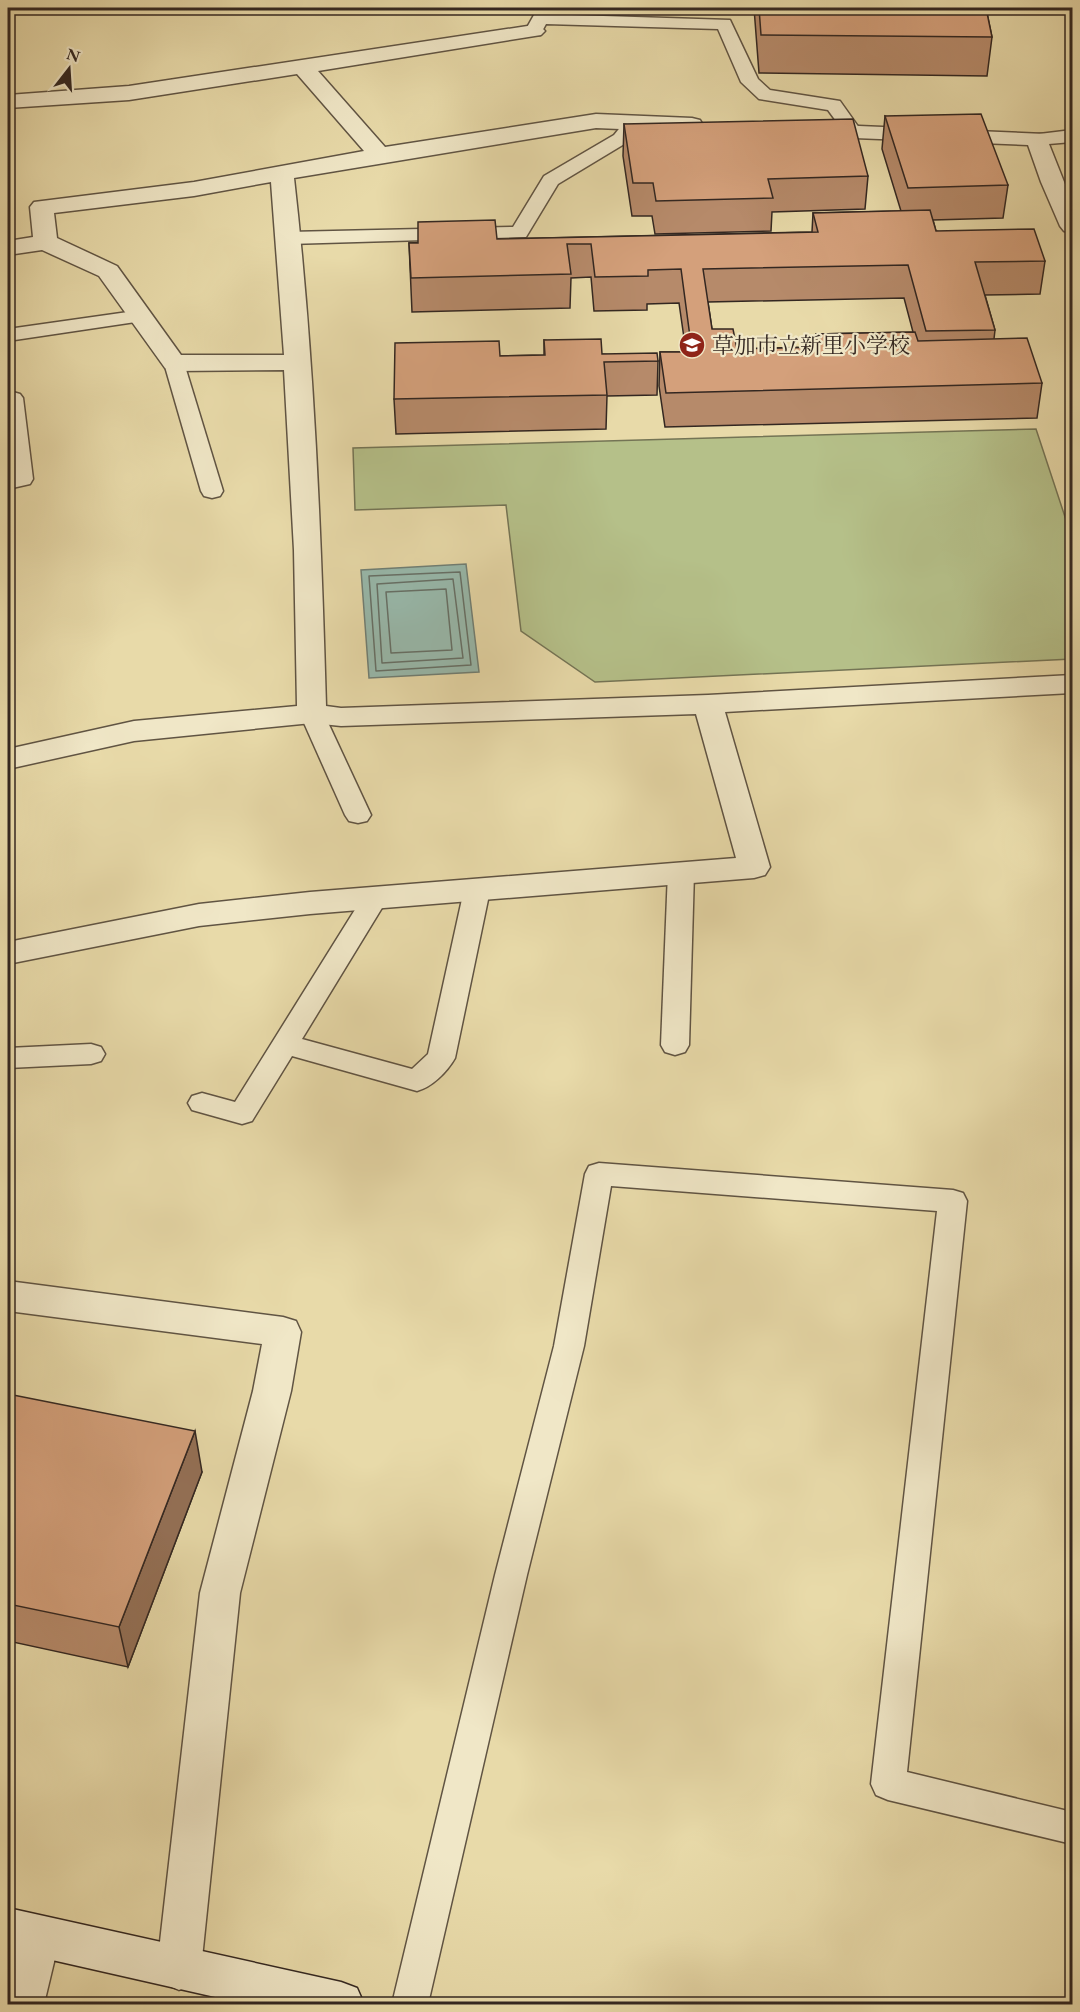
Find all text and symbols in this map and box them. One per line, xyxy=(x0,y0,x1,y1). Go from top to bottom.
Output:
north arrow xyxy=(39,39,99,99)
text: N xyxy=(64,43,83,67)
school or university icon: 草加市立新里小学校 xyxy=(677,330,707,360)
place label: 草加市立新里小学校 xyxy=(712,331,910,360)

